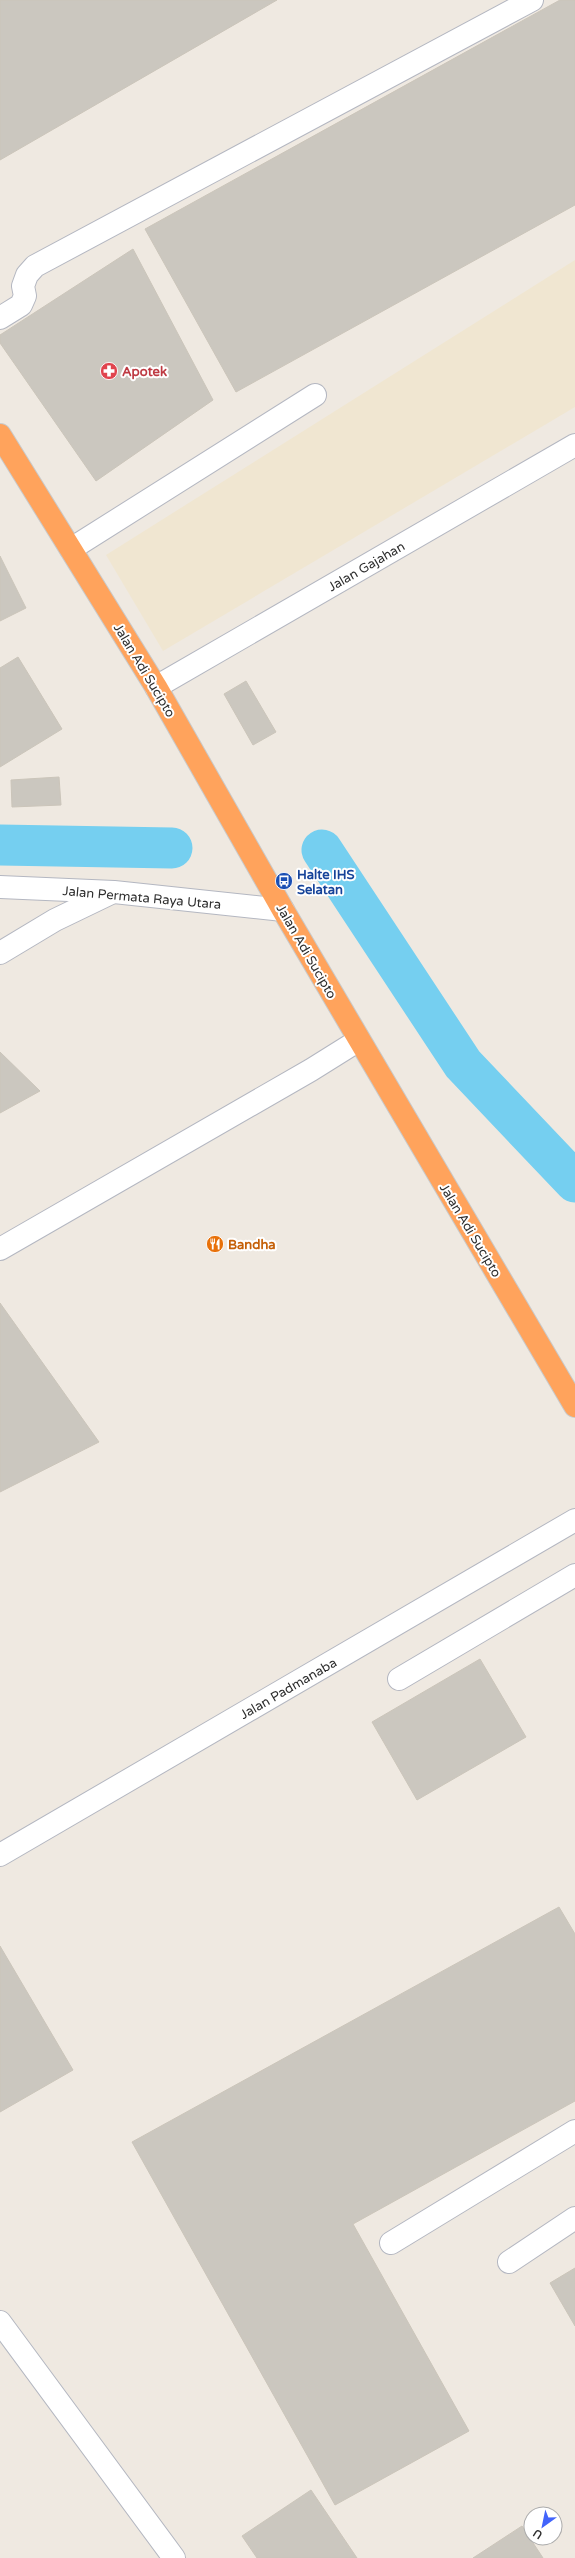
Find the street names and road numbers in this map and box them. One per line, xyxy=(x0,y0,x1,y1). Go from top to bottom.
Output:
street label: Jalan Gajahan xyxy=(325,538,408,595)
street label: Jalan Adi Sucipto xyxy=(110,621,178,720)
street label: Jalan Permata Raya Utara xyxy=(62,883,222,913)
street label: Jalan Adi Sucipto xyxy=(273,901,340,1002)
street label: Jalan Adi Sucipto xyxy=(436,1181,504,1280)
street label: Jalan Padmanaba xyxy=(237,1655,340,1723)

